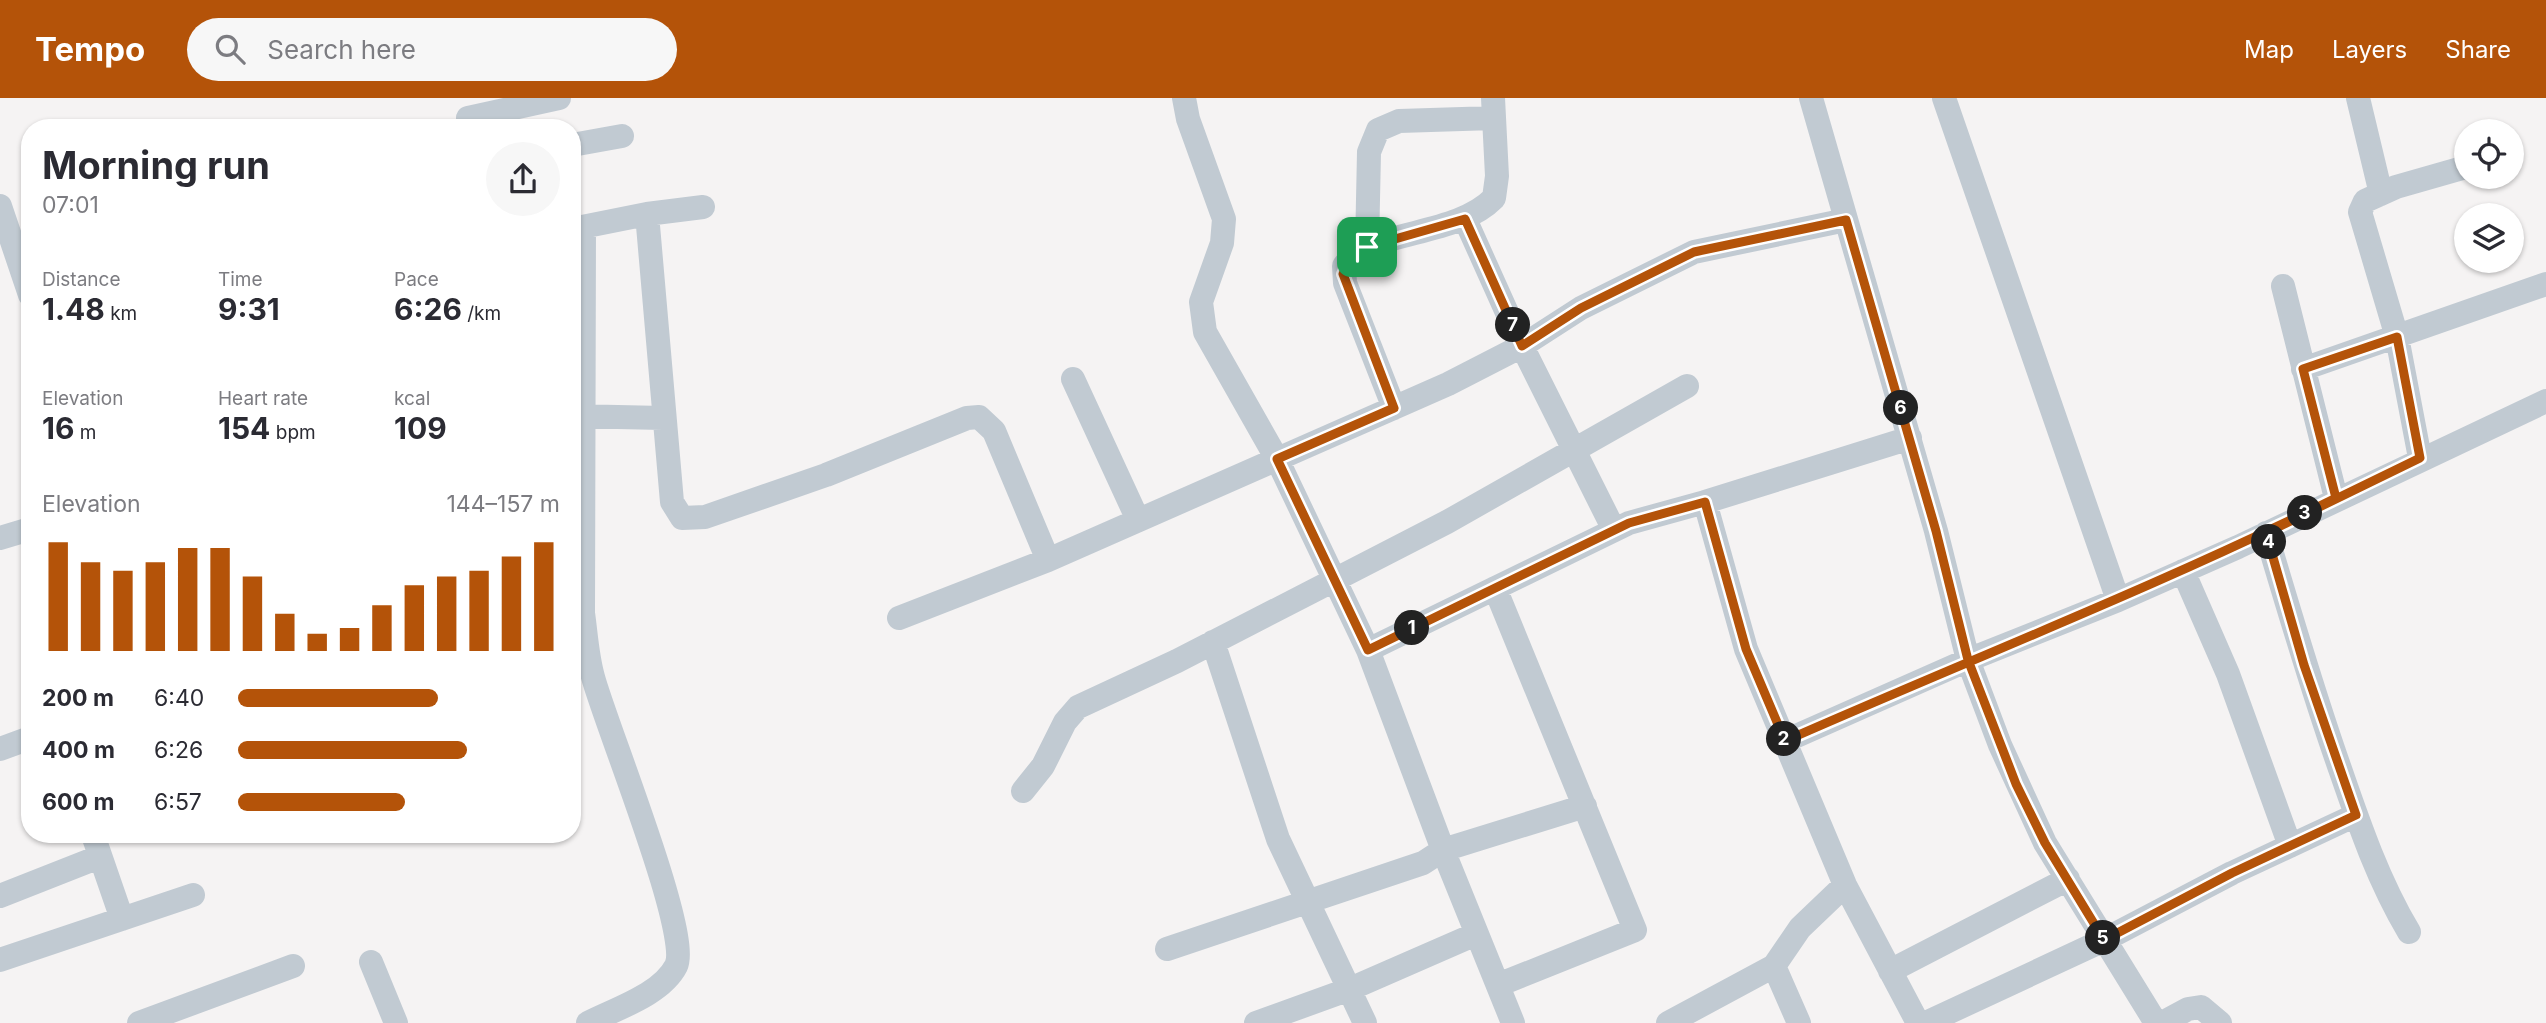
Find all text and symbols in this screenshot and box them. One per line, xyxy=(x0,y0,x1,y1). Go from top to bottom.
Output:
search box xyxy=(187,18,677,81)
text: Tempo xyxy=(35,29,145,69)
icon: search xyxy=(211,30,249,68)
text: Search here xyxy=(267,34,416,65)
text: Map xyxy=(2244,35,2294,64)
text: Layers xyxy=(2332,35,2407,64)
text: Share xyxy=(2445,35,2511,64)
map controls xyxy=(2454,119,2524,273)
button: locate xyxy=(2454,119,2524,189)
text: Morning run xyxy=(42,142,270,188)
button: share xyxy=(486,142,560,216)
text: 07:01 xyxy=(42,191,99,219)
button: layers xyxy=(2454,203,2524,273)
pin xyxy=(1337,217,1397,277)
icon: arrive xyxy=(1348,228,1386,266)
text: Distance xyxy=(42,268,120,291)
text: Time xyxy=(218,268,263,291)
text: Pace xyxy=(394,268,439,291)
text: 1.48 xyxy=(42,291,105,327)
text: 9:31 xyxy=(218,291,280,327)
text: 6:26 xyxy=(394,291,462,327)
text: km xyxy=(105,302,137,325)
text: /km xyxy=(462,302,501,325)
pin: 7 xyxy=(1496,308,1530,342)
text: 7 xyxy=(1507,313,1518,336)
text: Elevation xyxy=(42,387,123,410)
text: Heart rate xyxy=(218,387,308,410)
text: kcal xyxy=(394,387,430,410)
pin: 6 xyxy=(1884,390,1918,426)
text: 6 xyxy=(1894,396,1907,419)
text: 16 xyxy=(42,410,74,446)
text: 154 xyxy=(218,410,270,446)
text: 109 xyxy=(394,410,447,446)
text: m xyxy=(74,421,96,444)
text: bpm xyxy=(270,421,316,444)
text: Elevation xyxy=(42,490,141,518)
text: 144–157 m xyxy=(446,490,560,518)
pin: 3 xyxy=(2288,496,2322,530)
text: 3 xyxy=(2298,501,2311,524)
pin: 4 xyxy=(2252,524,2286,560)
text: 4 xyxy=(2262,530,2275,553)
pin: 1 xyxy=(1394,610,1430,646)
text: 1 xyxy=(1407,616,1416,639)
text: 200 m xyxy=(42,684,114,712)
text: 6:40 xyxy=(154,684,204,712)
pin: 2 xyxy=(1766,722,1802,756)
text: 2 xyxy=(1778,727,1789,750)
text: 400 m xyxy=(42,736,115,764)
text: 6:26 xyxy=(154,736,203,764)
text: 600 m xyxy=(42,788,114,816)
text: 6:57 xyxy=(154,788,202,816)
pin: 5 xyxy=(2086,920,2120,956)
text: 5 xyxy=(2096,926,2109,949)

